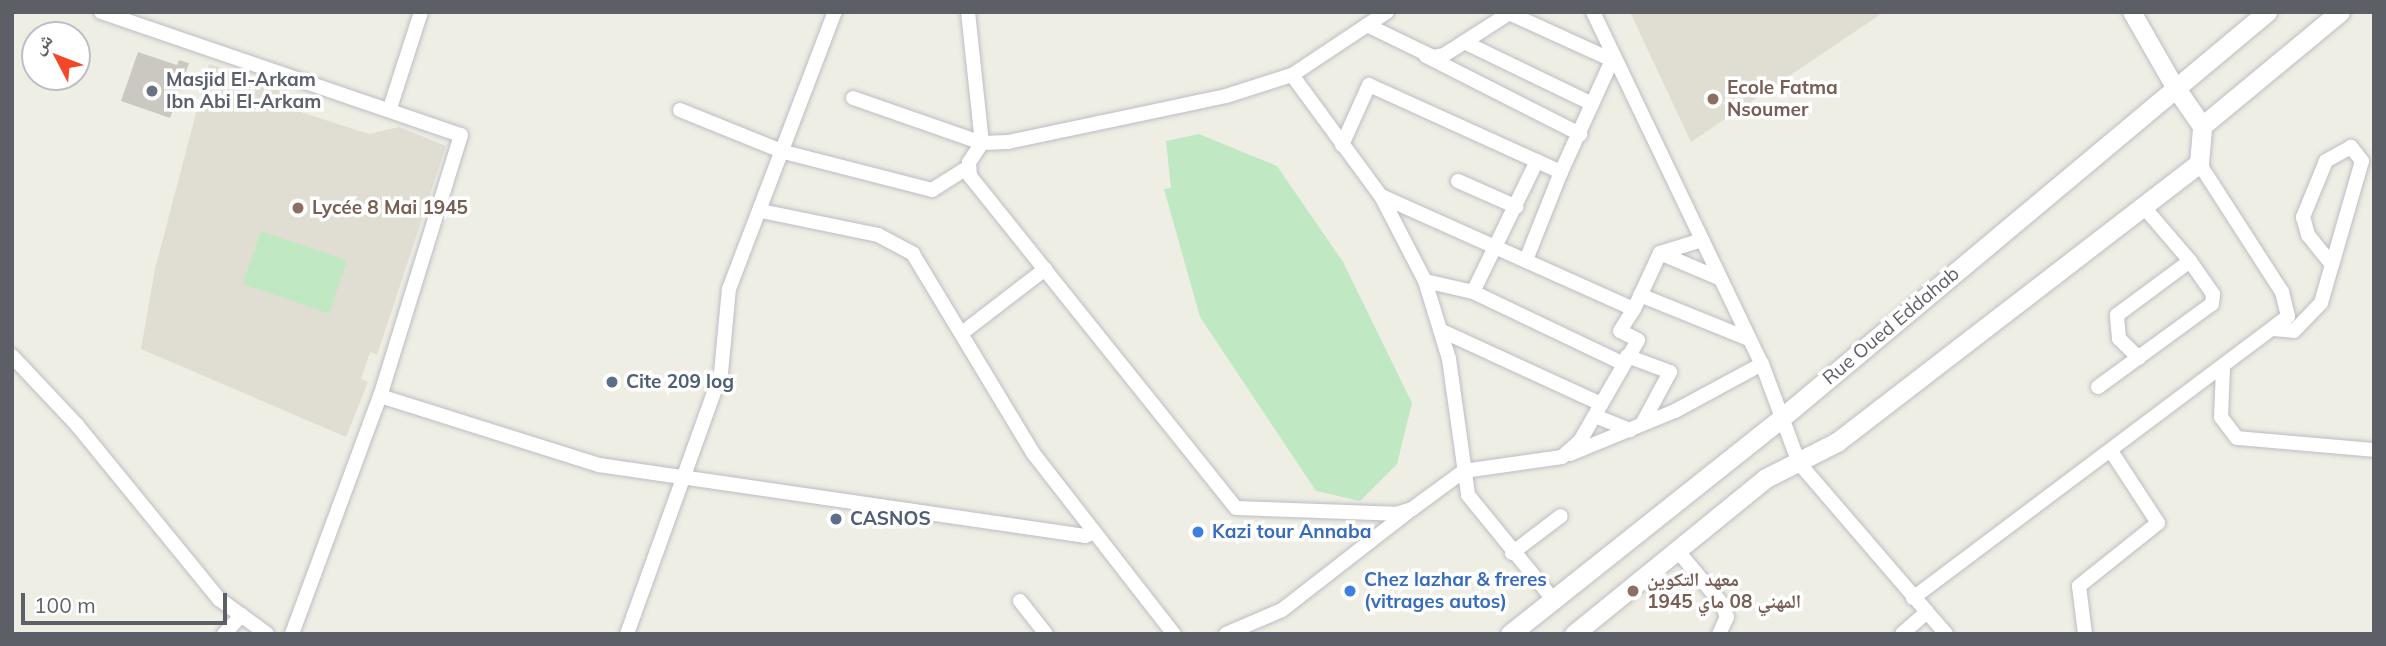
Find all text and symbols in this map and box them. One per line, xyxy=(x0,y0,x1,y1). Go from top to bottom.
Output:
north arrow xyxy=(21,21,91,91)
text: ش xyxy=(26,28,58,59)
place label: Masjid El-Arkam Ibn Abi El-Arkam xyxy=(166,69,321,113)
place label: Ecole Fatma Nsoumer xyxy=(1727,77,1838,121)
marker: Masjid El-Arkam Ibn Abi El-Arkam xyxy=(144,83,160,99)
marker: Ecole Fatma Nsoumer xyxy=(1705,91,1721,107)
place label: Lycée 8 Mai 1945 xyxy=(312,197,468,219)
marker: Lycée 8 Mai 1945 xyxy=(290,200,306,216)
street label: Rue Oued Eddahab xyxy=(1818,262,1964,390)
place label: Cite 209 log xyxy=(626,371,734,393)
marker: Cite 209 log xyxy=(604,374,620,390)
place label: CASNOS xyxy=(850,508,931,530)
marker: CASNOS xyxy=(828,511,844,527)
place label: Kazi tour Annaba xyxy=(1212,521,1371,543)
marker: Kazi tour Annaba xyxy=(1190,524,1206,540)
place label: Chez lazhar & freres (vitrages autos) xyxy=(1364,569,1547,613)
place label: معهد التكوين المهني 08 ماي 1945 xyxy=(1647,569,1801,613)
scale bar xyxy=(24,580,231,624)
marker: Chez lazhar & freres (vitrages autos) xyxy=(1342,583,1358,599)
marker: معهد التكوين المهني 08 ماي 1945 xyxy=(1625,583,1641,599)
text: 100 m xyxy=(34,592,96,618)

